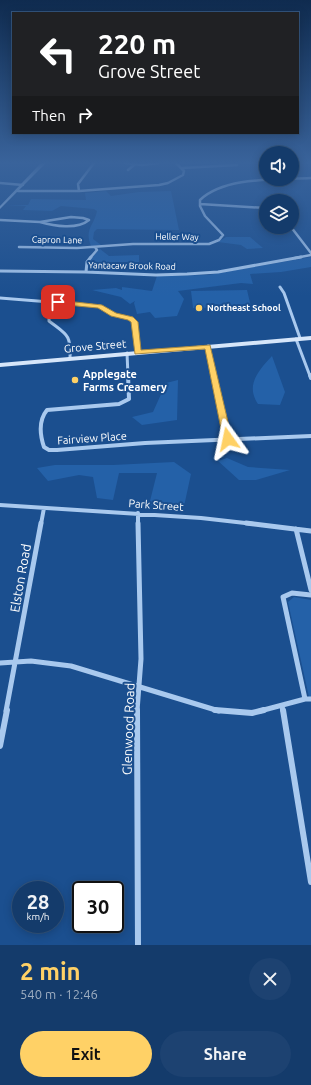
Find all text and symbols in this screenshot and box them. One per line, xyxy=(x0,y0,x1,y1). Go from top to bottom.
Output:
icon: left xyxy=(32,28,84,80)
text: 220 m xyxy=(98,28,176,59)
text: Grove Street xyxy=(98,61,200,81)
icon: right xyxy=(74,104,96,126)
text: Then xyxy=(32,107,66,124)
map controls xyxy=(259,146,299,234)
button: sound xyxy=(259,146,299,186)
button: layers xyxy=(259,194,299,234)
street label: Heller Way xyxy=(155,232,199,242)
street label: Capron Lane xyxy=(32,235,82,245)
street label: Yantacaw Brook Road xyxy=(88,260,176,272)
pin xyxy=(41,285,75,319)
icon: arrive xyxy=(47,291,69,313)
marker: Northeast School xyxy=(194,303,204,313)
place label: Northeast School xyxy=(207,303,281,313)
street label: Grove Street xyxy=(63,337,127,355)
place label: Applegate Farms Creamery xyxy=(83,368,167,393)
marker: Applegate Farms Creamery xyxy=(70,375,80,385)
position arrow xyxy=(207,418,249,460)
street label: Fairview Place xyxy=(57,430,127,446)
street label: Park Street xyxy=(128,497,185,513)
street label: Elston Road xyxy=(7,543,33,613)
street label: Glenwood Road xyxy=(119,683,137,775)
speed limit sign: 30 xyxy=(72,881,124,933)
text: 28 xyxy=(27,890,49,913)
text: km/h xyxy=(26,911,50,922)
text: 2 min xyxy=(20,958,81,985)
button: close xyxy=(249,958,291,1000)
text: 540 m · 12:46 xyxy=(20,987,98,1001)
button: Exit xyxy=(20,1031,152,1077)
button: Share xyxy=(160,1031,291,1077)

